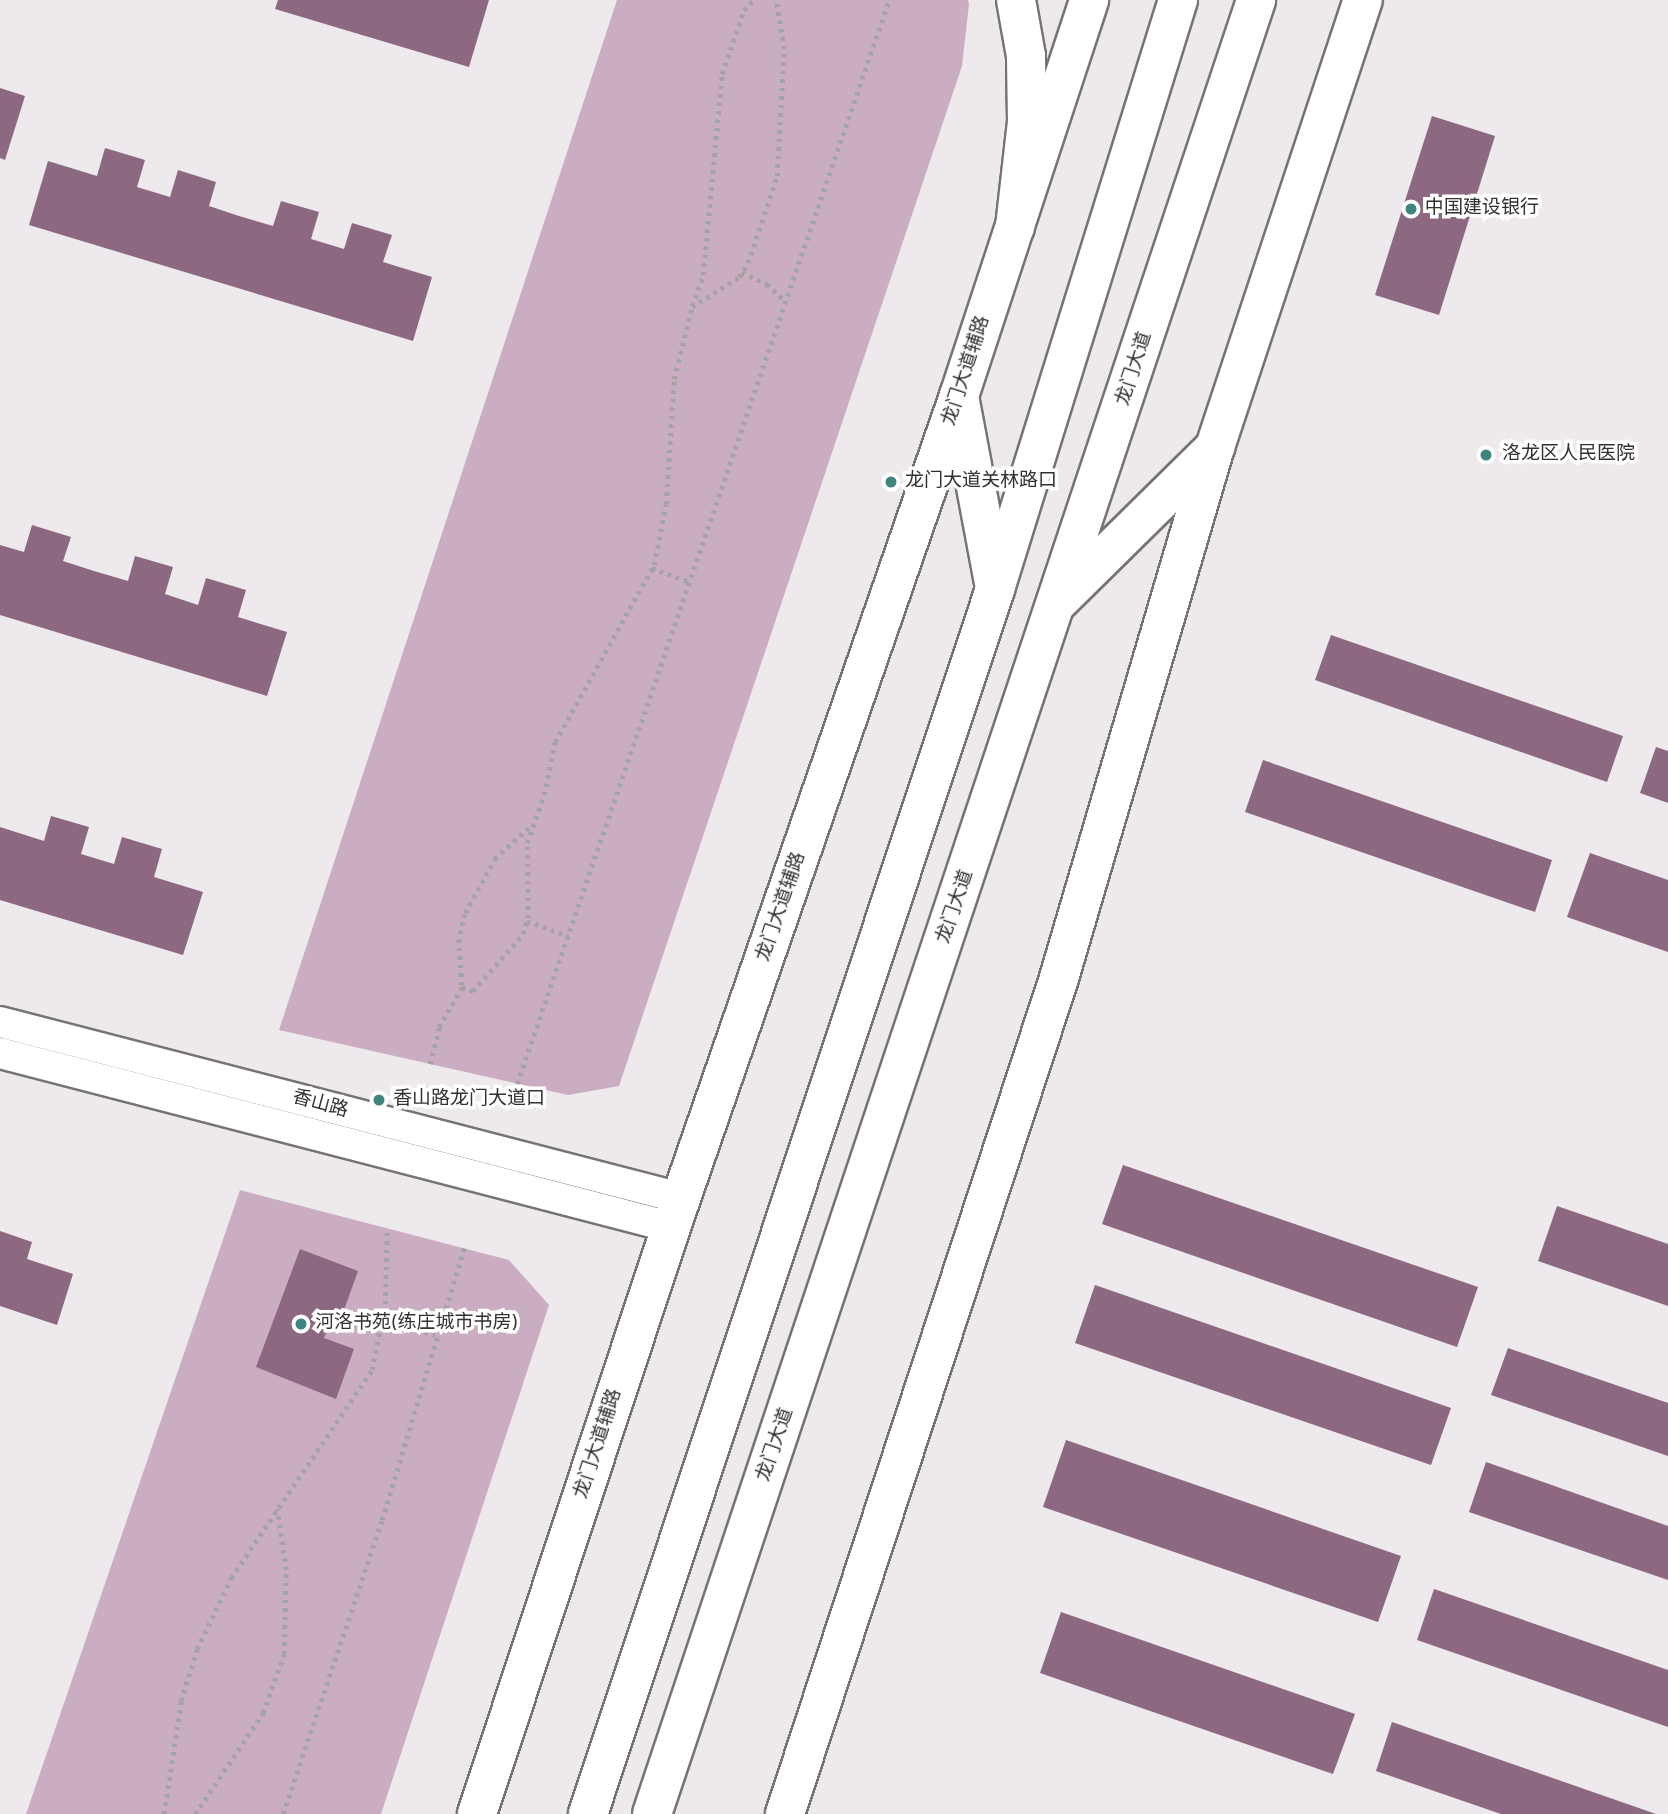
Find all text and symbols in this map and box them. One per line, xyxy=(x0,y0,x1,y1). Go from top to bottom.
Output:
place label: 中国建设银行 xyxy=(1425,198,1539,220)
marker: 中国建设银行 xyxy=(1403,201,1419,217)
street label: 龙门大道辅路 xyxy=(939,313,995,429)
street label: 龙门大道 xyxy=(1112,329,1158,409)
place label: 洛龙区人民医院 xyxy=(1502,444,1635,466)
marker: 洛龙区人民医院 xyxy=(1476,445,1496,465)
place label: 龙门大道关林路口 xyxy=(905,471,1057,493)
marker: 龙门大道关林路口 xyxy=(883,474,899,490)
street label: 龙门大道辅路 xyxy=(753,849,811,965)
street label: 龙门大道 xyxy=(933,867,979,947)
street label: 香山路 xyxy=(290,1087,350,1123)
place label: 香山路龙门大道口 xyxy=(393,1089,545,1111)
marker: 香山路龙门大道口 xyxy=(371,1092,387,1108)
place label: 河洛书苑(练庄城市书房) xyxy=(315,1313,518,1335)
marker: 河洛书苑(练庄城市书房) xyxy=(293,1316,309,1332)
street label: 龙门大道辅路 xyxy=(571,1386,627,1502)
street label: 龙门大道 xyxy=(753,1405,799,1485)

